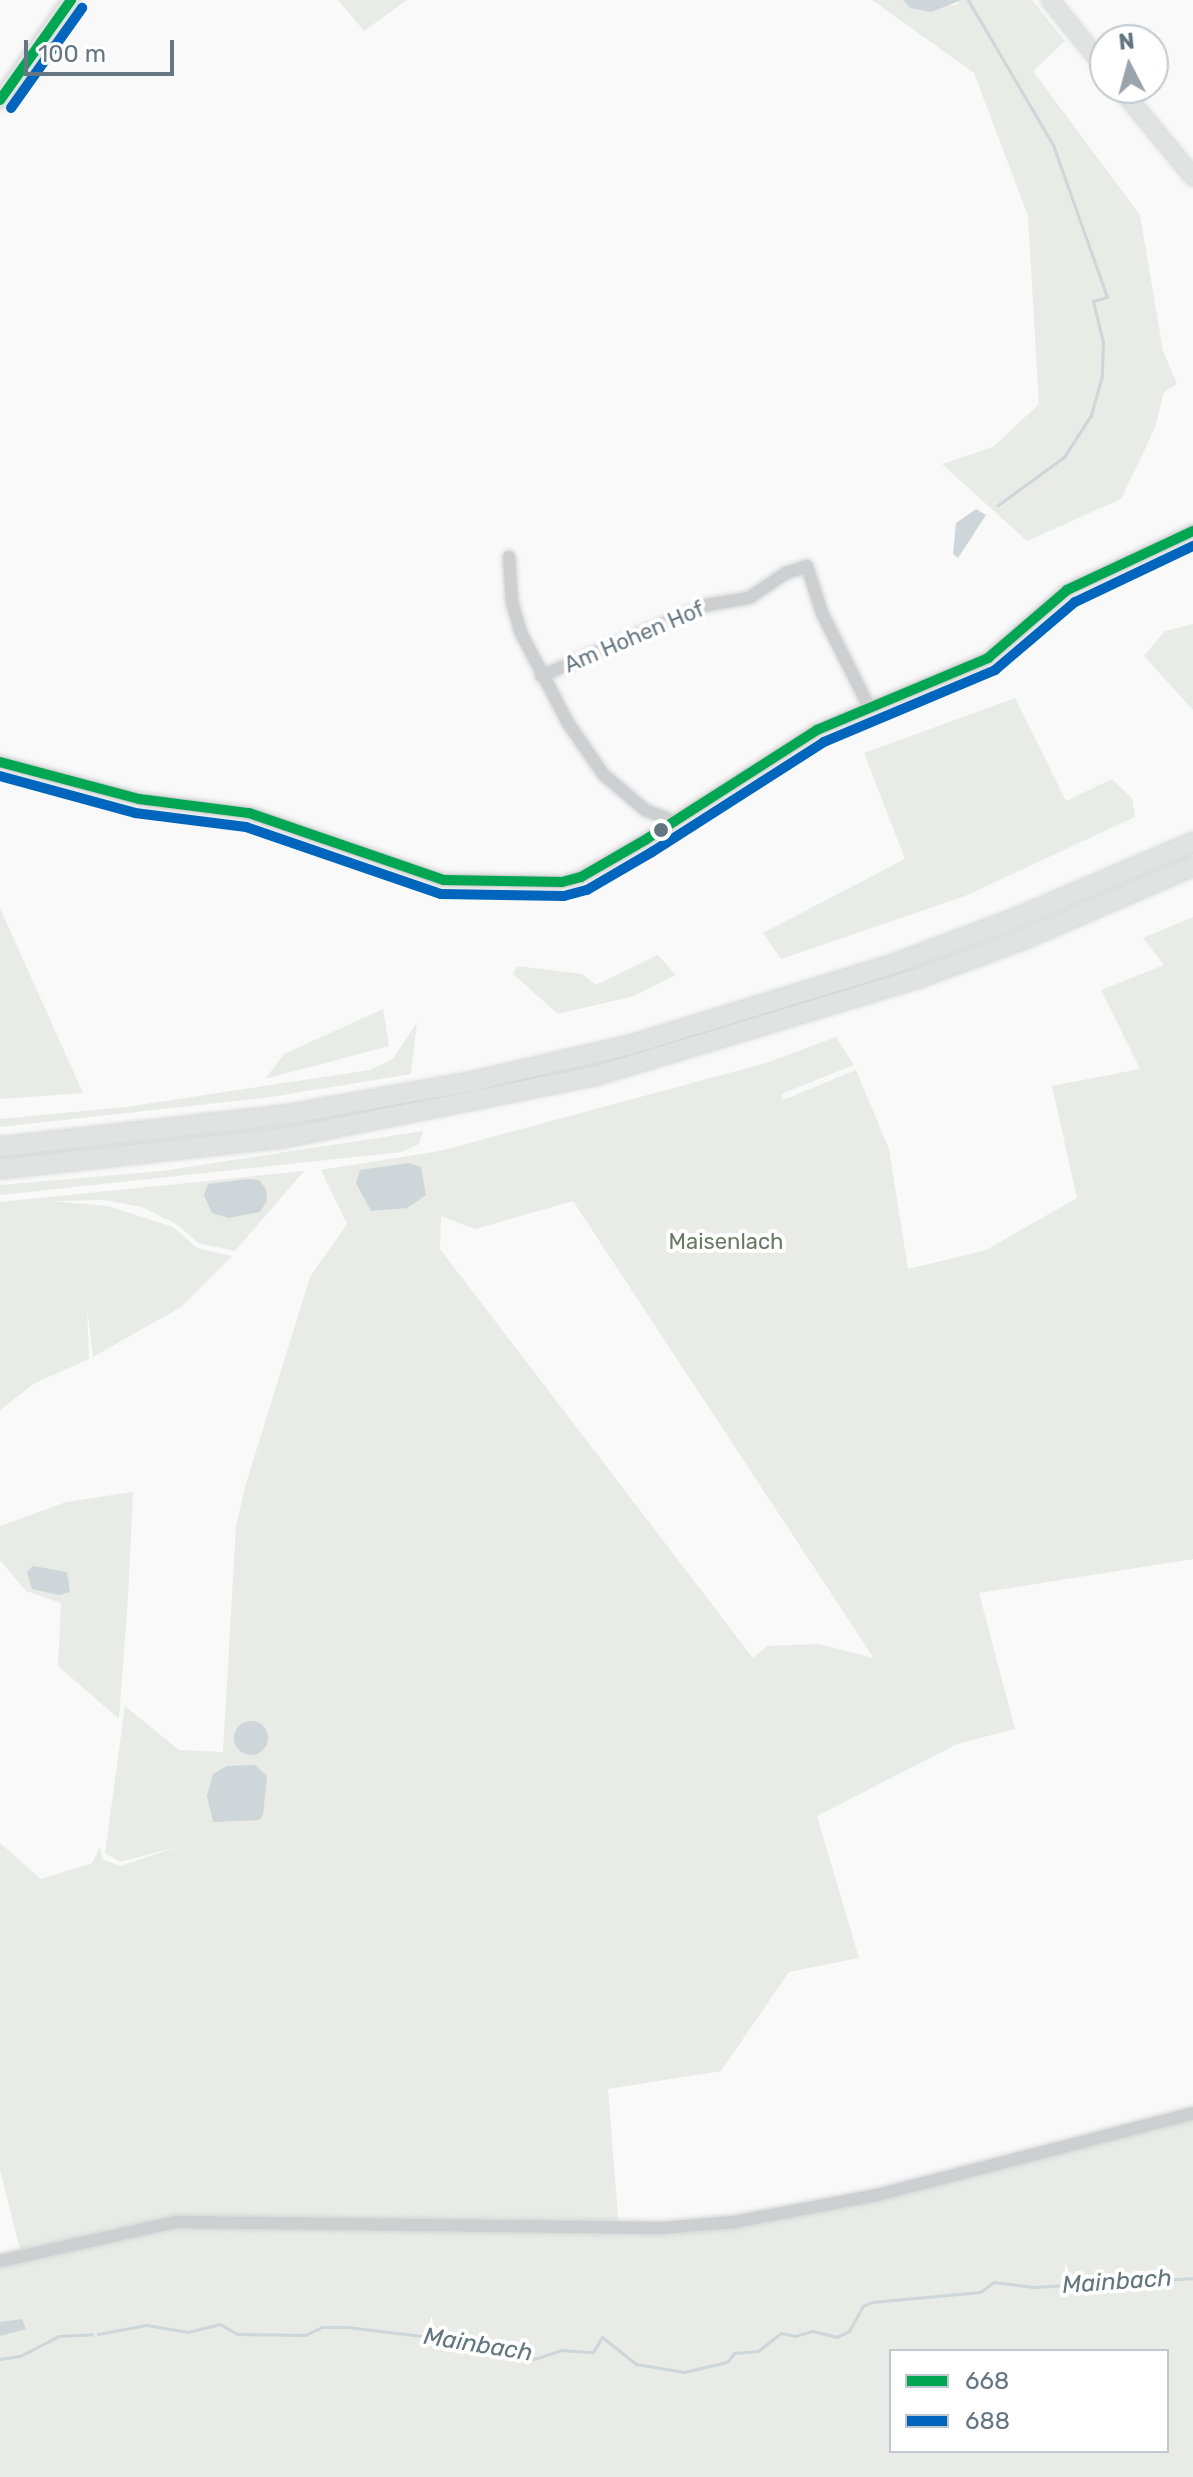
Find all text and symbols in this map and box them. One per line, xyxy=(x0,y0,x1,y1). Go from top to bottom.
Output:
scale bar xyxy=(28,24,178,74)
north arrow xyxy=(1089,24,1169,104)
text: N xyxy=(1117,27,1136,56)
text: 100 m xyxy=(38,40,106,68)
street label: Am Hohen Hof xyxy=(560,596,708,678)
unlabelled marker xyxy=(653,822,669,838)
park label: Maisenlach xyxy=(669,1229,783,1255)
water label: Mainbach xyxy=(1061,2264,1173,2300)
water label: Mainbach xyxy=(422,2322,534,2368)
legend xyxy=(889,2349,1169,2453)
text: 668 xyxy=(965,2367,1009,2395)
text: 688 xyxy=(965,2407,1010,2435)

